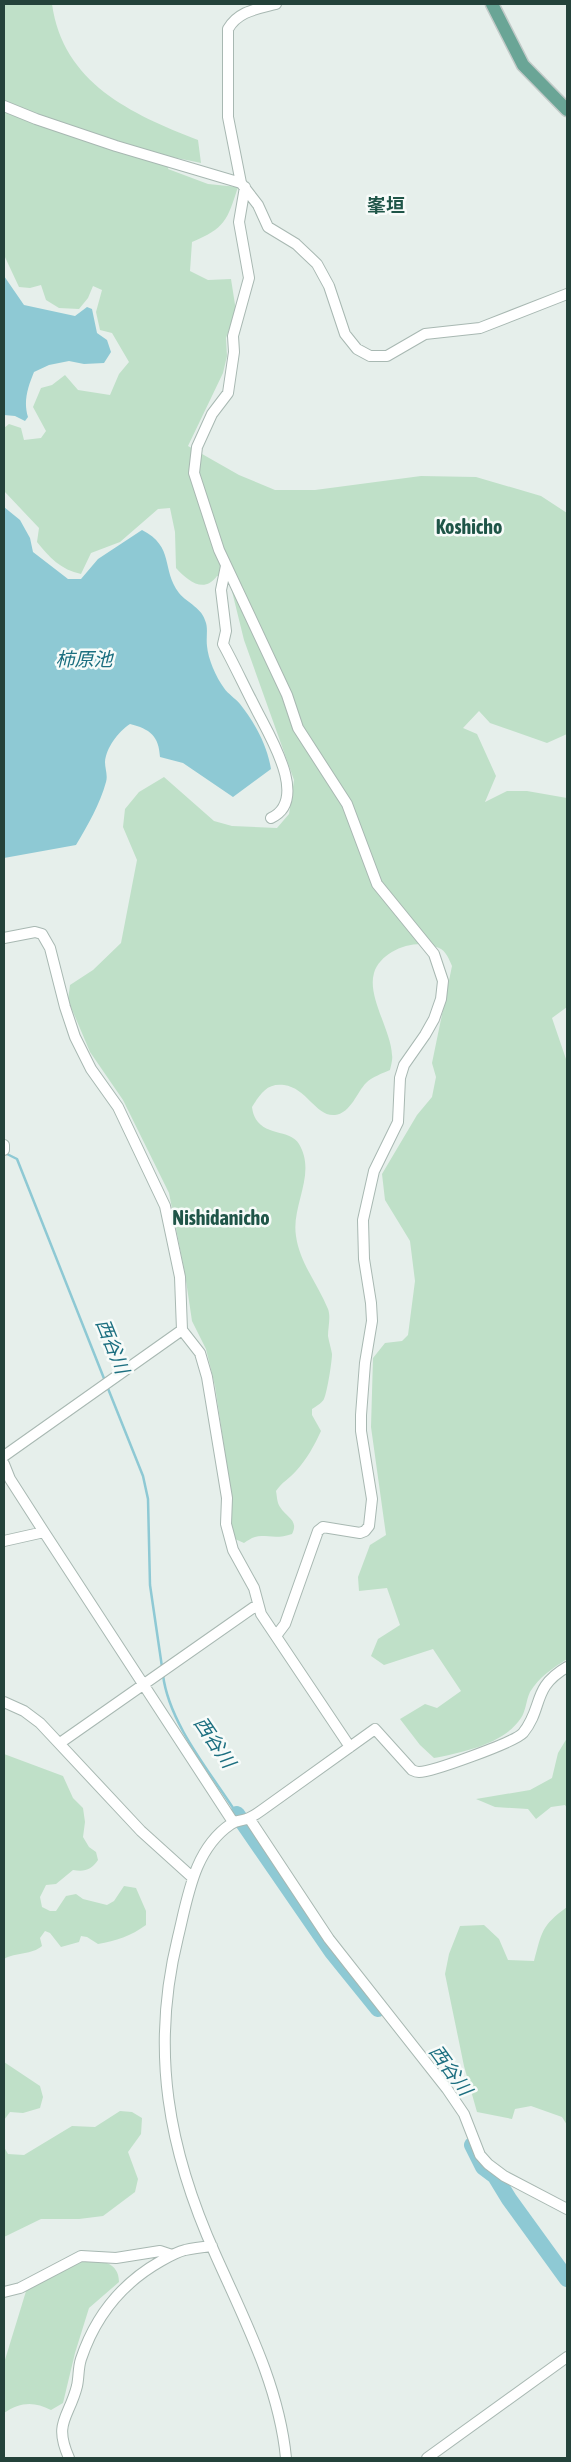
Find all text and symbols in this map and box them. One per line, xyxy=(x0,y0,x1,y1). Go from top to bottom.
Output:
district label: 峯垣 xyxy=(367,194,405,216)
district label: Koshicho xyxy=(436,515,502,538)
water label: 柿原池 xyxy=(55,648,114,670)
district label: Nishidanicho xyxy=(172,1206,270,1229)
water label: 西谷川 xyxy=(92,1315,135,1378)
water label: 西谷川 xyxy=(190,1712,241,1773)
water label: 西谷川 xyxy=(425,2040,478,2101)

